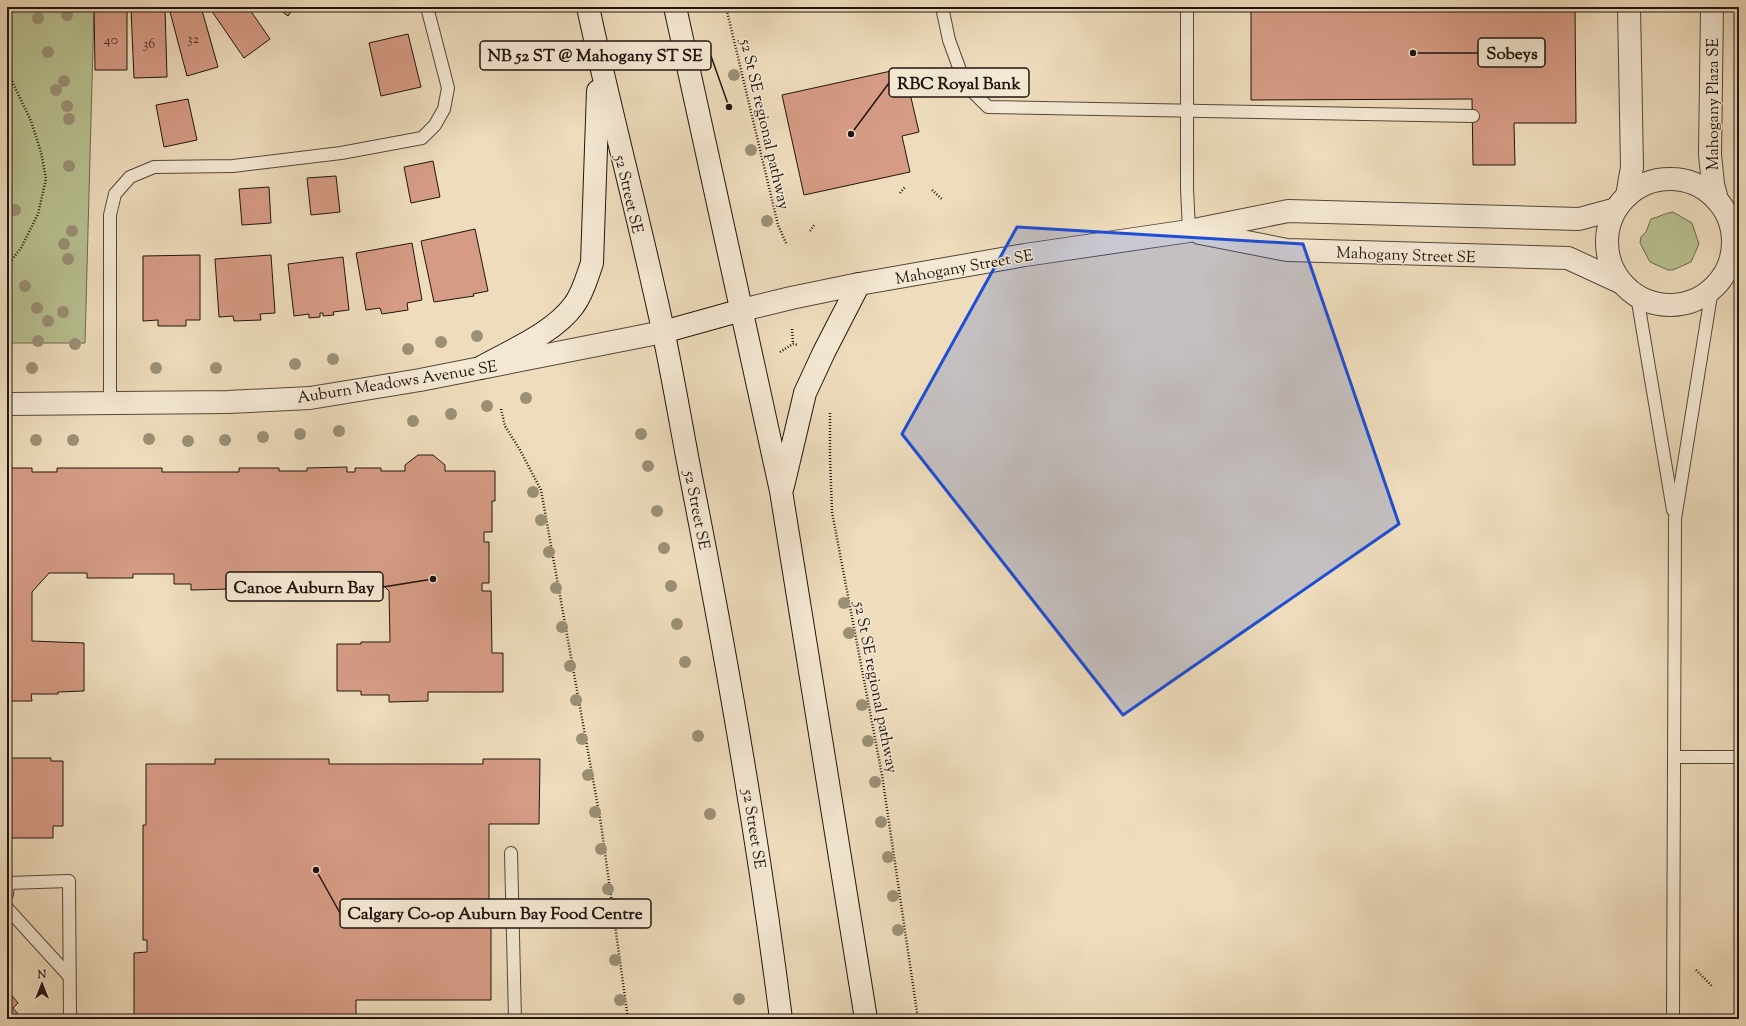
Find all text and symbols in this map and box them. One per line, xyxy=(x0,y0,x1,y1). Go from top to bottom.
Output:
house number: 32 xyxy=(187,30,200,50)
house number: 40 xyxy=(104,31,118,51)
house number: 36 xyxy=(143,35,155,55)
street label: 52 St SE regional pathway xyxy=(733,36,794,212)
street label: Mahogany Plaza SE xyxy=(1703,37,1726,170)
callout: Sobeys xyxy=(1478,38,1545,67)
callout: NB 52 ST @ Mahogany ST SE xyxy=(480,41,711,70)
text: Sobeys xyxy=(1486,43,1538,67)
text: NB 52 ST @ Mahogany ST SE xyxy=(487,45,703,69)
callout: RBC Royal Bank xyxy=(889,68,1029,97)
text: RBC Royal Bank xyxy=(897,73,1021,97)
street label: 52 Street SE xyxy=(607,152,648,237)
street label: Mahogany Street SE xyxy=(1336,243,1476,270)
street label: Mahogany Street SE xyxy=(894,245,1035,292)
street label: Auburn Meadows Avenue SE xyxy=(296,356,499,411)
street label: 52 Street SE xyxy=(676,468,715,552)
callout: Canoe Auburn Bay xyxy=(226,572,383,601)
text: Canoe Auburn Bay xyxy=(234,577,375,601)
street label: 52 St SE regional pathway xyxy=(846,599,902,775)
street label: 52 Street SE xyxy=(735,787,770,871)
callout: Calgary Co-op Auburn Bay Food Centre xyxy=(340,899,651,928)
text: Calgary Co-op Auburn Bay Food Centre xyxy=(347,903,643,927)
north arrow xyxy=(22,964,62,1004)
text: N xyxy=(37,967,47,983)

